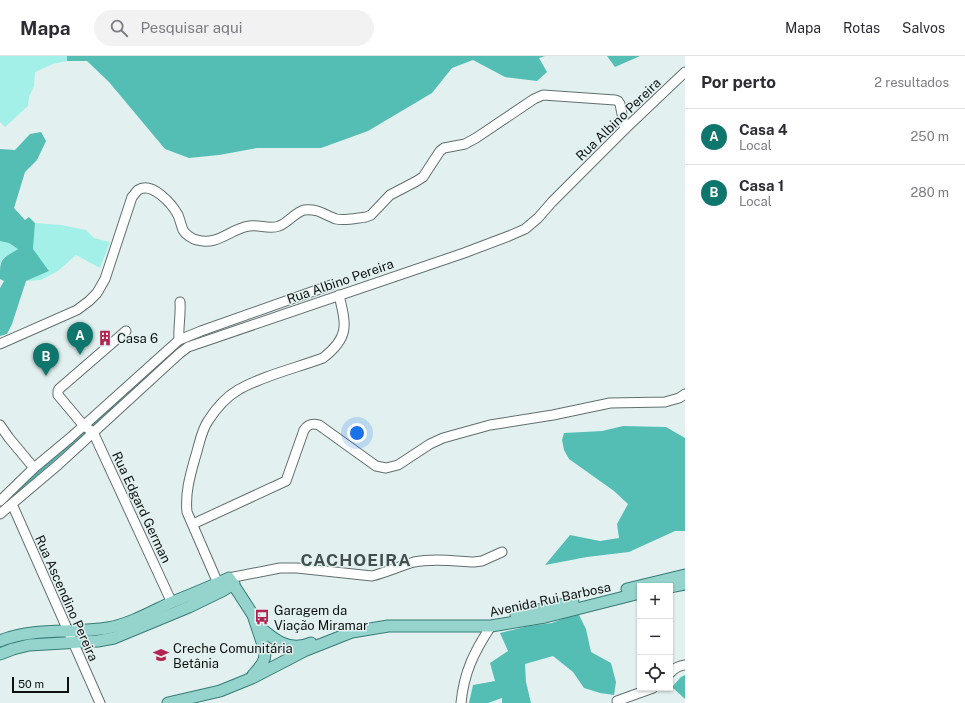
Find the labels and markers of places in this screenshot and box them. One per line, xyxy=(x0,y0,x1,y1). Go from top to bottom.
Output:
pin: A xyxy=(67,322,93,355)
building icon: Casa 6 xyxy=(96,329,114,347)
place label: Casa 6 xyxy=(117,331,158,346)
pin: B xyxy=(33,343,59,376)
place label: Garagem da Viação Miramar xyxy=(274,603,368,633)
bus stop icon: Garagem da Viação Miramar xyxy=(253,608,271,626)
place label: Creche Comunitária Betânia xyxy=(173,641,293,671)
school or university icon: Creche Comunitária Betânia xyxy=(152,646,170,664)

